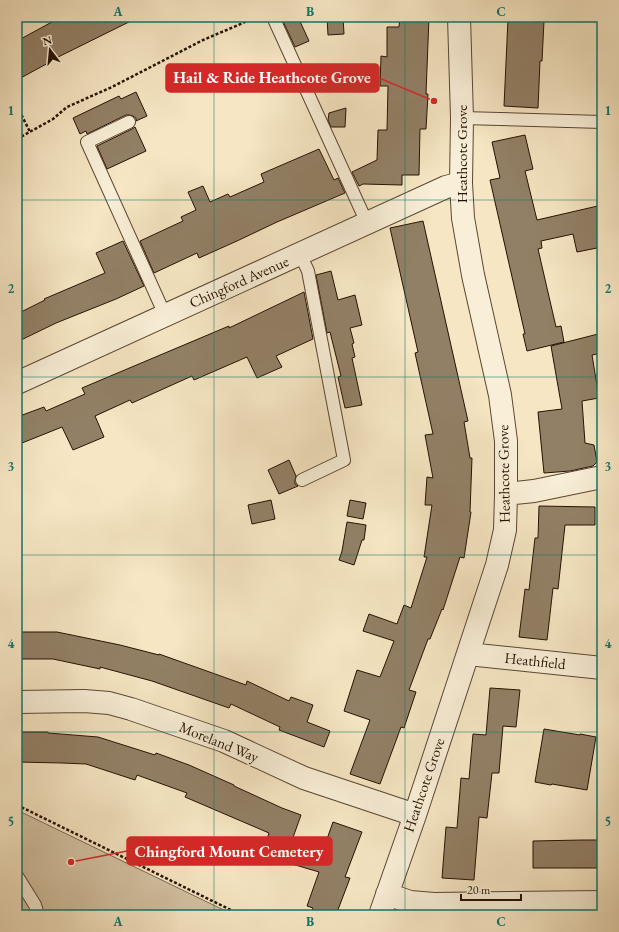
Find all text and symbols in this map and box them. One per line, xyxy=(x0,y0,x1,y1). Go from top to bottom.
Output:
text: A xyxy=(112,3,123,20)
text: B xyxy=(306,3,314,20)
text: C xyxy=(496,3,506,20)
north arrow xyxy=(30,30,70,70)
text: N xyxy=(41,32,54,48)
callout: Hail & Ride Heathcote Grove xyxy=(166,64,379,92)
text: Hail & Ride Heathcote Grove xyxy=(173,67,371,88)
text: 1 xyxy=(8,102,15,119)
text: 1 xyxy=(605,102,612,119)
street label: Heathcote Grove xyxy=(452,105,471,203)
street label: Chingford Avenue xyxy=(186,251,292,312)
text: 2 xyxy=(8,280,15,297)
text: 2 xyxy=(605,280,612,297)
street label: Heathcote Grove xyxy=(493,425,514,523)
text: 3 xyxy=(8,458,15,475)
text: 3 xyxy=(605,458,612,475)
text: 4 xyxy=(8,635,15,652)
text: 4 xyxy=(605,635,612,652)
street label: Heathfield xyxy=(504,648,567,673)
street label: Moreland Way xyxy=(177,717,262,766)
street label: Heathcote Grove xyxy=(399,735,449,834)
text: 5 xyxy=(8,813,14,830)
text: 5 xyxy=(605,813,611,830)
callout: Chingford Mount Cemetery xyxy=(127,837,332,865)
text: Chingford Mount Cemetery xyxy=(135,841,324,862)
scale bar xyxy=(461,876,521,902)
text: 20 m xyxy=(467,882,491,898)
text: A xyxy=(112,913,123,930)
text: B xyxy=(306,913,314,930)
text: C xyxy=(496,913,506,930)

